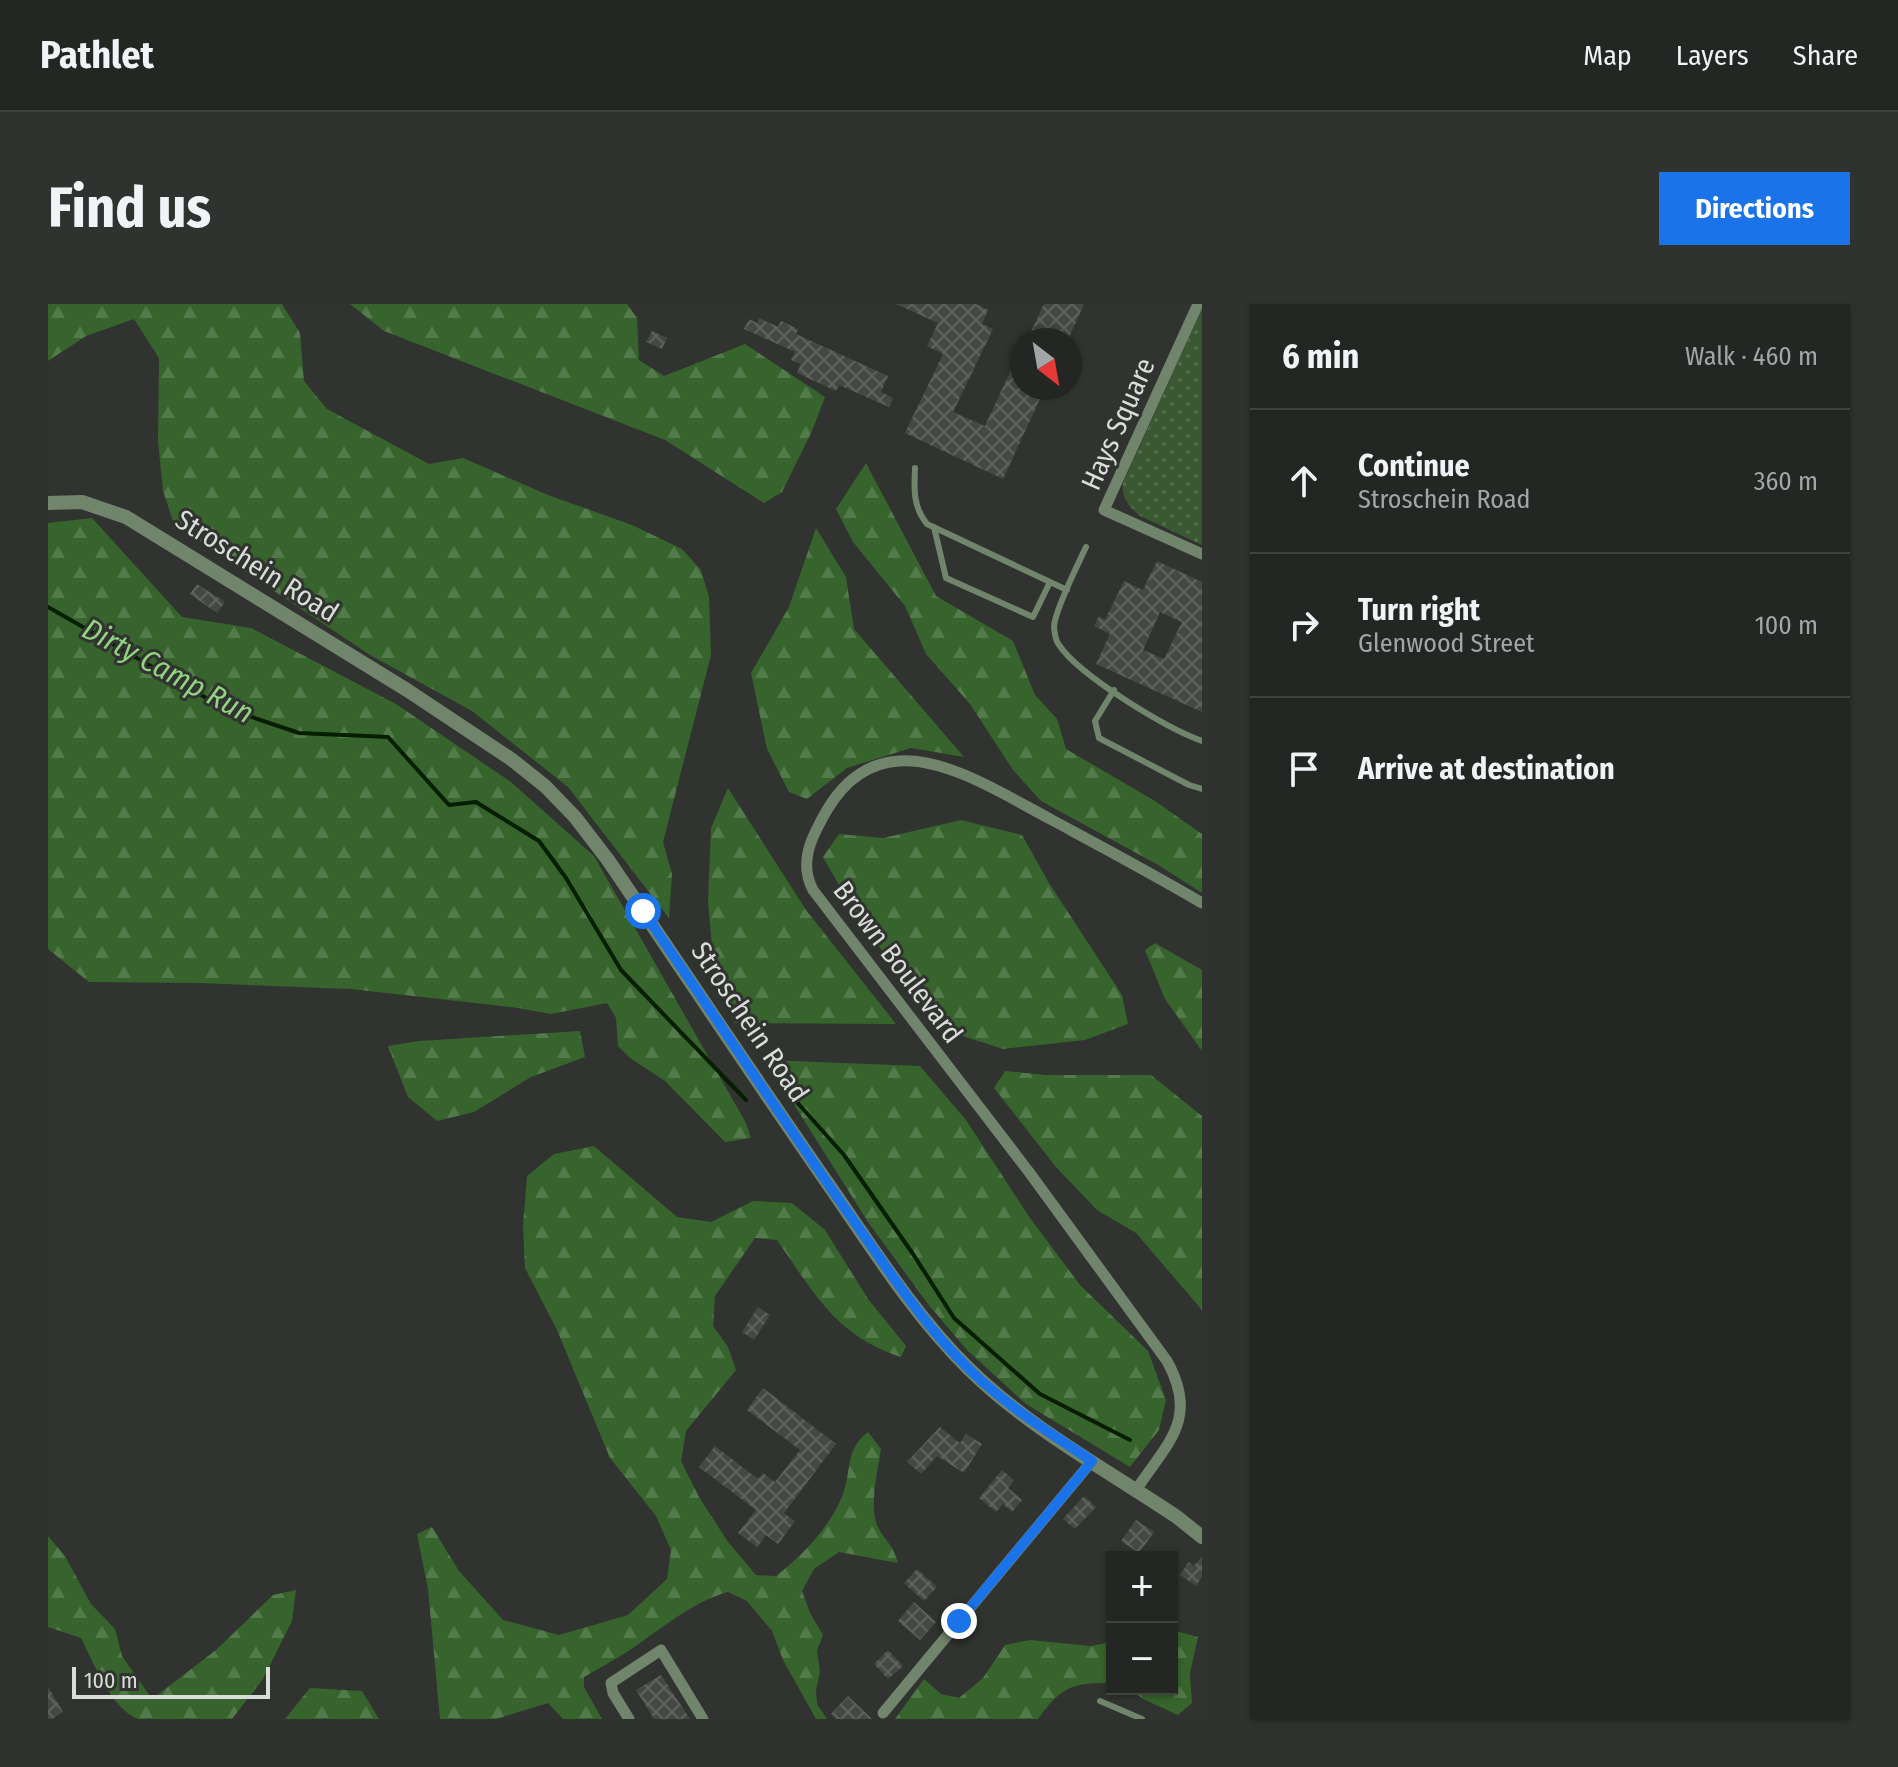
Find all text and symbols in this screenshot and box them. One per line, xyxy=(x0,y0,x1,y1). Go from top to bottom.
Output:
text: Pathlet xyxy=(40,32,154,78)
text: Map xyxy=(1583,39,1632,72)
text: Layers xyxy=(1676,39,1749,72)
text: Share xyxy=(1793,39,1858,72)
button: Directions xyxy=(1659,172,1850,245)
text: Find us xyxy=(48,175,211,242)
north arrow xyxy=(1010,328,1082,400)
text: 6 min xyxy=(1282,336,1359,377)
text: Walk · 460 m xyxy=(1685,341,1818,372)
street label: Hays Square xyxy=(1074,353,1162,495)
text: Continue xyxy=(1358,448,1470,484)
icon: ahead xyxy=(1282,459,1326,503)
text: 360 m xyxy=(1754,466,1818,497)
text: Stroschein Road xyxy=(1358,484,1530,515)
street label: Stroschein Road xyxy=(170,503,344,629)
text: Turn right xyxy=(1358,592,1480,628)
icon: right xyxy=(1282,603,1326,647)
text: 100 m xyxy=(1755,610,1818,641)
water label: Dirty Camp Run xyxy=(76,611,260,731)
text: Glenwood Street xyxy=(1358,628,1535,659)
icon: arrive xyxy=(1282,747,1326,791)
text: Arrive at destination xyxy=(1358,751,1615,787)
street label: Brown Boulevard xyxy=(826,875,970,1049)
route start xyxy=(625,893,661,929)
street label: Stroschein Road xyxy=(684,936,816,1108)
map controls xyxy=(1106,1551,1178,1695)
button: + xyxy=(1106,1551,1178,1623)
route end xyxy=(941,1603,977,1639)
button: − xyxy=(1106,1623,1178,1695)
scale bar xyxy=(72,1663,270,1699)
text: 100 m xyxy=(84,1667,138,1694)

